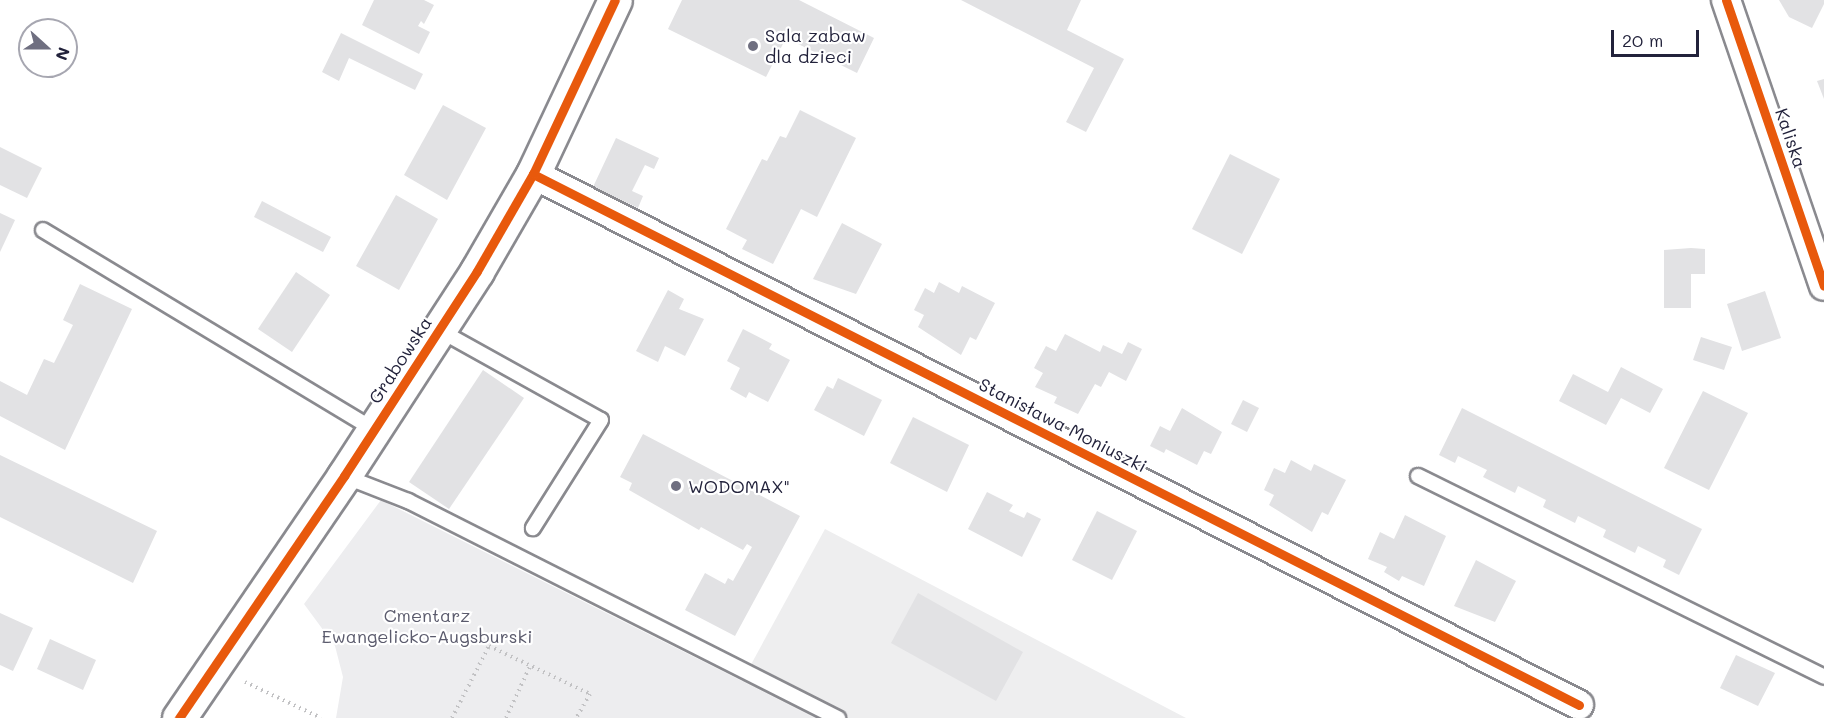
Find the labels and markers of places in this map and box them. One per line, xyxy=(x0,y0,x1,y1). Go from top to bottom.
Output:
place label: Sala zabaw dla dzieci xyxy=(765,25,866,68)
marker: Sala zabaw dla dzieci xyxy=(746,39,760,53)
place label: WODOMAX" xyxy=(688,475,790,497)
marker: WODOMAX" xyxy=(669,479,683,493)

